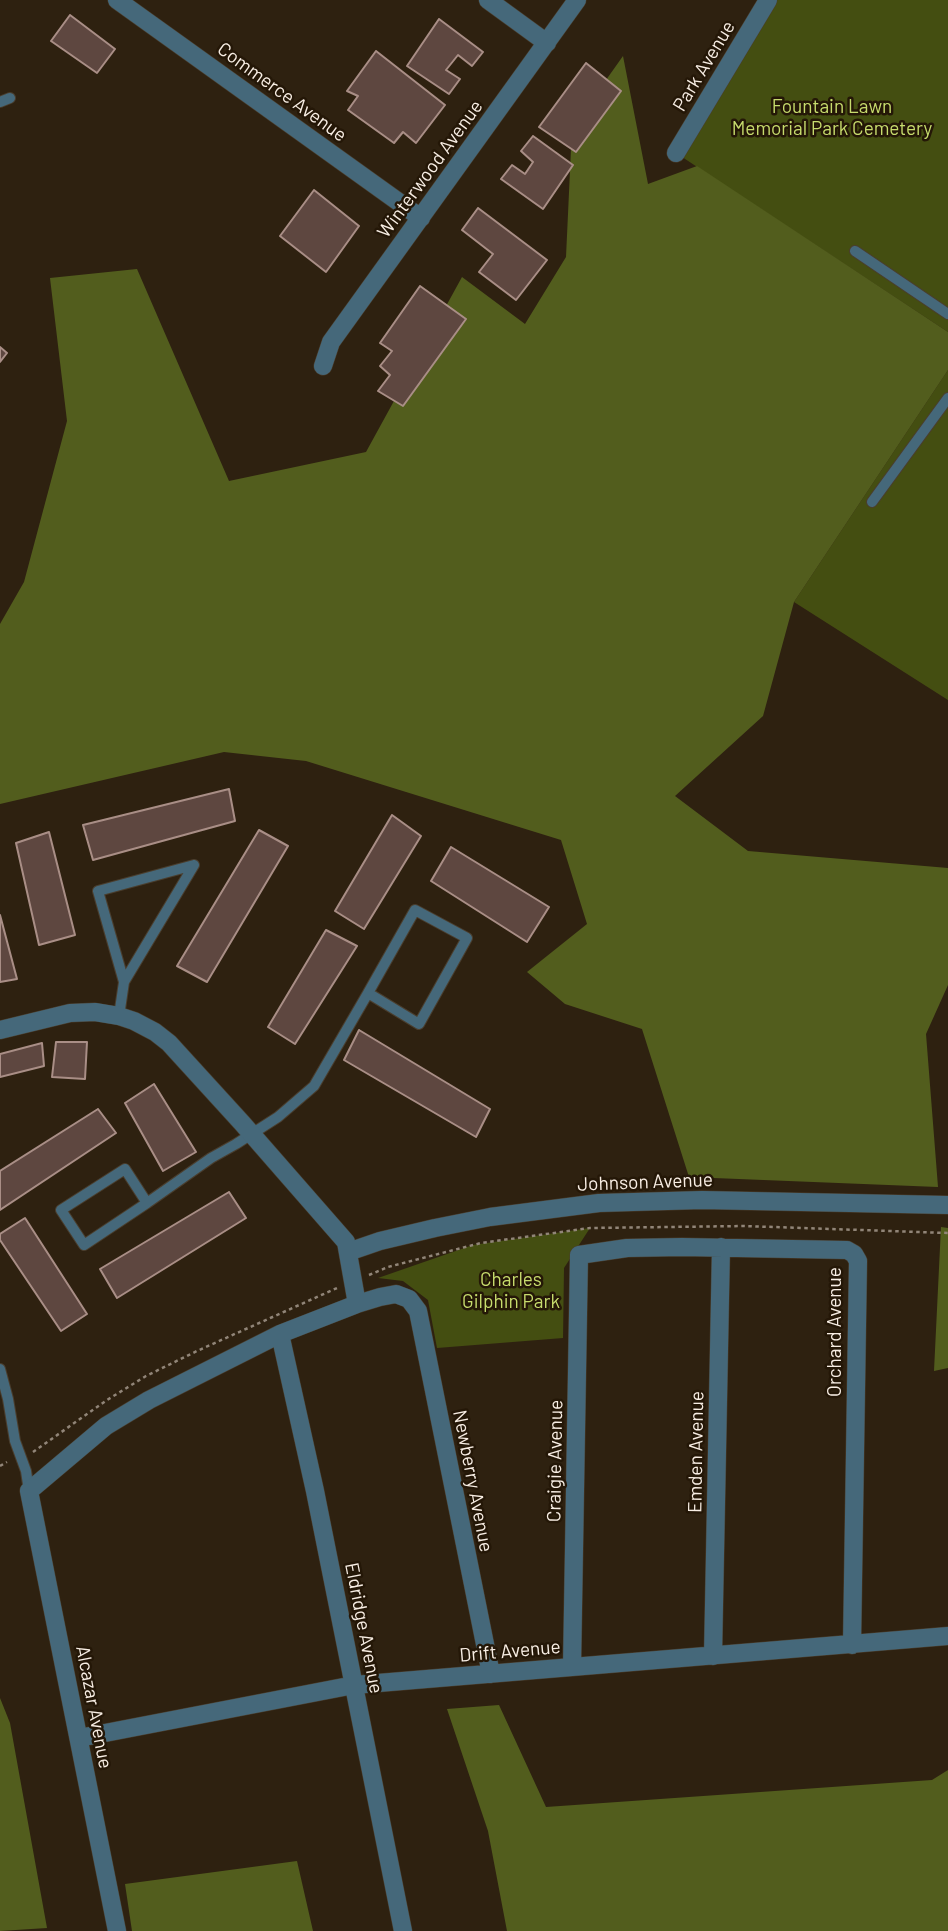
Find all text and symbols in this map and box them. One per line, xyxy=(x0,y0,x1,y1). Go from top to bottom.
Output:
street label: Park Avenue xyxy=(668,17,740,115)
street label: Commerce Avenue xyxy=(213,37,351,147)
street label: Winterwood Avenue xyxy=(372,96,488,242)
park label: Fountain Lawn Memorial Park Cemetery xyxy=(732,96,932,140)
street label: Johnson Avenue xyxy=(577,1168,713,1196)
street label: Orchard Avenue xyxy=(824,1267,846,1397)
park label: Charles Gilphin Park xyxy=(462,1269,560,1313)
street label: Emden Avenue xyxy=(684,1391,708,1513)
street label: Craigie Avenue xyxy=(543,1400,567,1522)
street label: Newberry Avenue xyxy=(448,1408,498,1554)
street label: Eldridge Avenue xyxy=(340,1561,388,1695)
street label: Drift Avenue xyxy=(459,1635,561,1667)
street label: Alcazar Avenue xyxy=(71,1644,117,1770)

